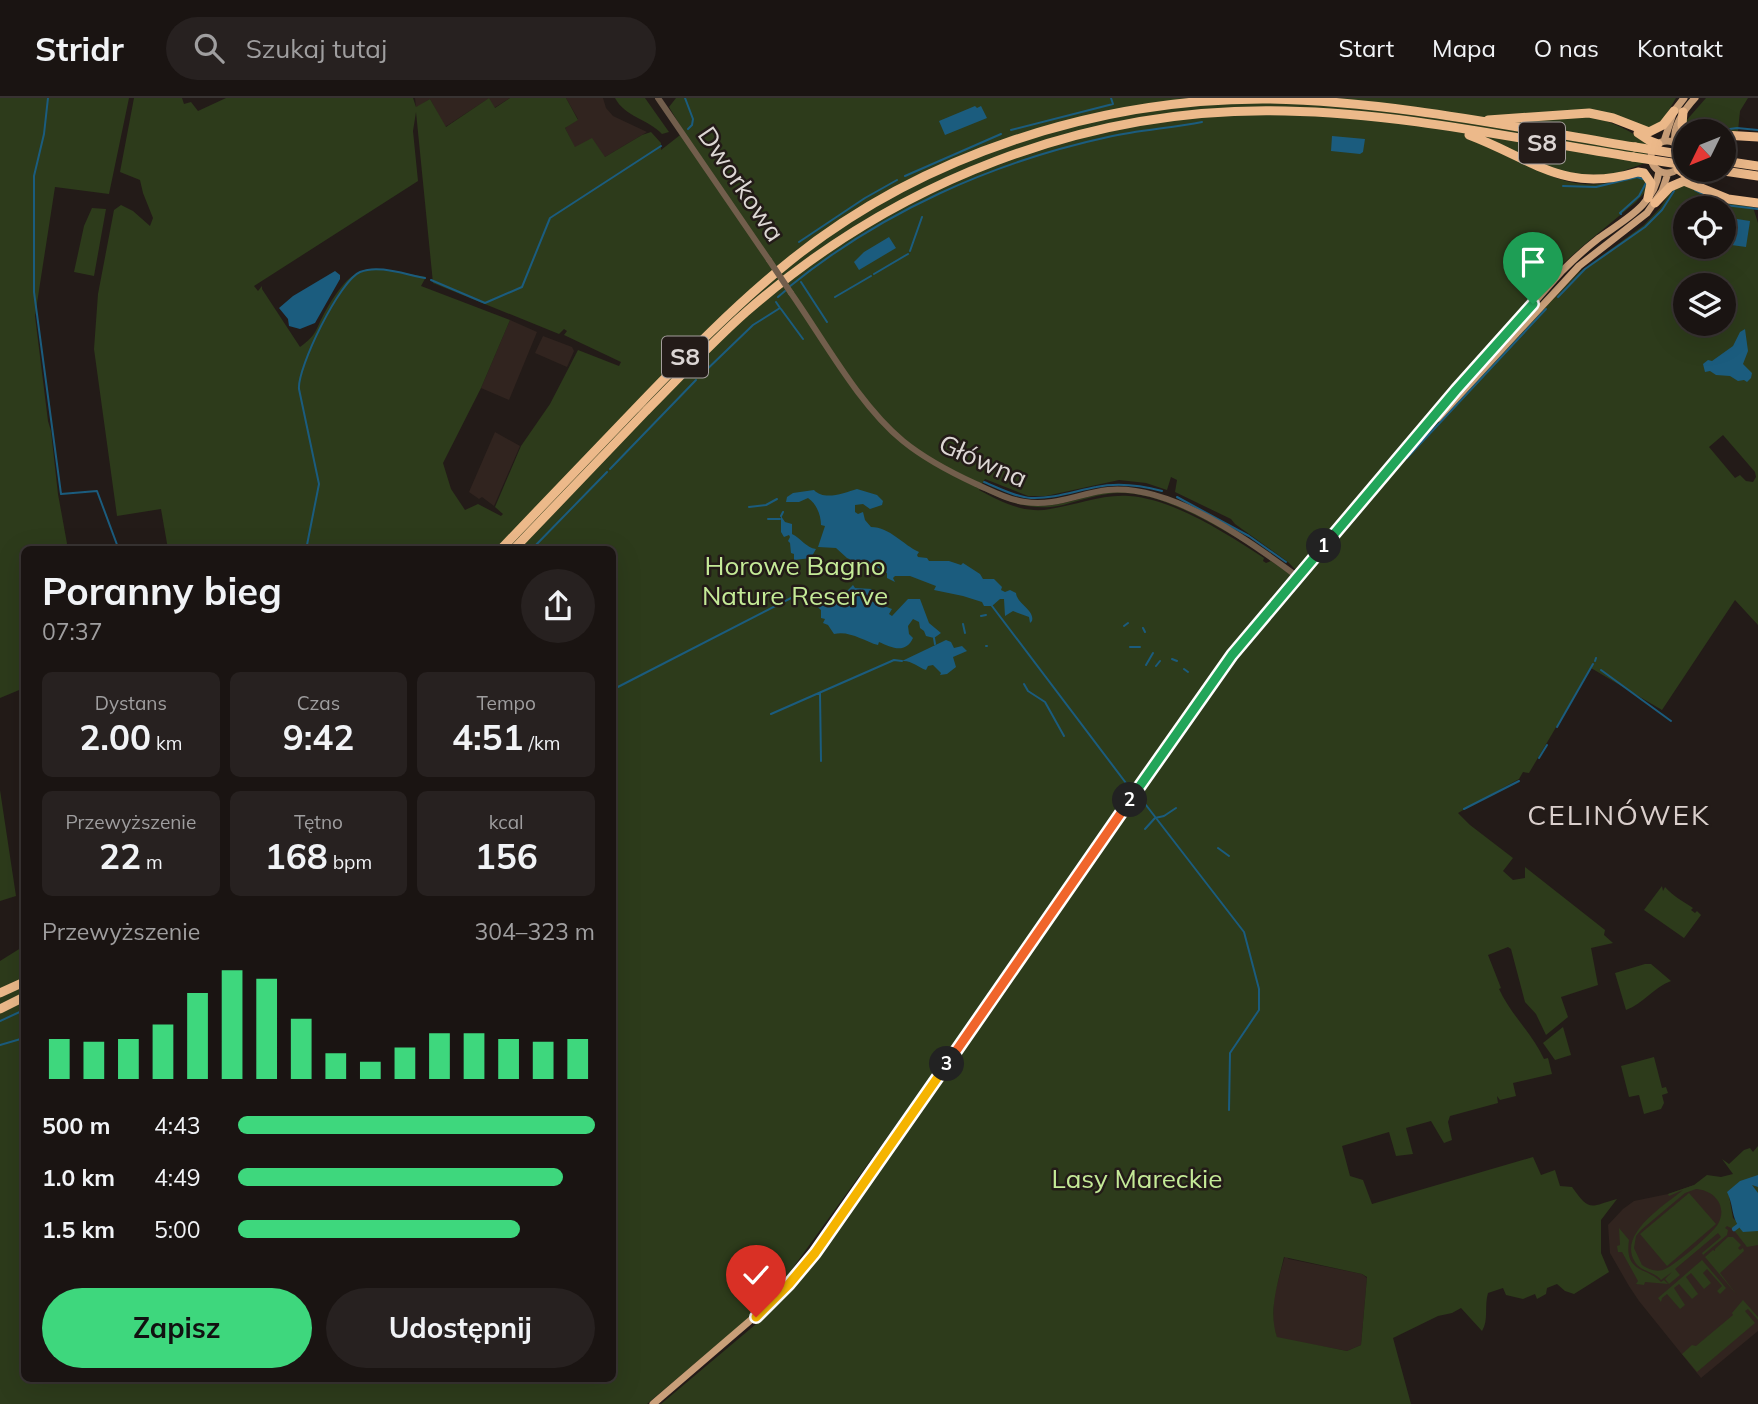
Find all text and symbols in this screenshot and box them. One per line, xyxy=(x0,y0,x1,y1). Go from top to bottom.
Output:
search box xyxy=(166,17,656,80)
text: Stridr xyxy=(35,28,124,69)
icon: search xyxy=(190,29,228,67)
text: Szukaj tutaj xyxy=(246,32,387,65)
text: Start xyxy=(1339,33,1394,63)
text: Mapa xyxy=(1432,33,1496,63)
text: O nas xyxy=(1534,33,1599,63)
text: Kontakt xyxy=(1637,33,1723,63)
north arrow xyxy=(1673,119,1736,182)
map controls xyxy=(1673,119,1736,336)
street label: Dworkowa xyxy=(691,120,792,248)
road number: S8 xyxy=(1519,123,1565,164)
button: locate xyxy=(1673,196,1736,259)
pin xyxy=(1503,232,1563,304)
icon: arrive xyxy=(1514,243,1552,281)
button: layers xyxy=(1673,273,1736,336)
road number: S8 xyxy=(662,336,708,378)
street label: Główna xyxy=(934,426,1033,495)
pin: 1 xyxy=(1306,528,1342,564)
text: 1 xyxy=(1318,533,1329,557)
park label: Horowe Bagno Nature Reserve xyxy=(702,549,888,612)
text: Poranny bieg xyxy=(42,567,282,615)
button: share xyxy=(521,569,595,643)
text: 07:37 xyxy=(42,617,102,646)
text: Dystans xyxy=(95,691,167,715)
text: Czas xyxy=(297,691,340,715)
text: Tempo xyxy=(477,691,536,715)
text: 2.00 xyxy=(79,715,151,759)
text: 9:42 xyxy=(283,715,354,759)
text: 4:51 xyxy=(452,715,524,759)
text: km xyxy=(151,731,182,755)
text: /km xyxy=(524,731,560,755)
pin: 2 xyxy=(1112,782,1148,818)
text: 2 xyxy=(1124,787,1135,811)
district label: CELINÓWEK xyxy=(1527,797,1711,832)
text: Przewyższenie xyxy=(65,810,196,834)
text: Tętno xyxy=(294,810,343,834)
text: kcal xyxy=(489,810,524,834)
text: 22 xyxy=(99,834,141,878)
text: 168 xyxy=(265,834,328,878)
text: 156 xyxy=(475,834,538,878)
text: m xyxy=(141,850,163,874)
text: bpm xyxy=(328,850,372,874)
text: Przewyższenie xyxy=(42,917,200,946)
text: 304–323 m xyxy=(474,917,595,946)
pin: 3 xyxy=(930,1046,964,1082)
text: 3 xyxy=(941,1051,952,1075)
text: 500 m xyxy=(42,1111,110,1140)
text: 4:43 xyxy=(154,1111,201,1140)
park label: Lasy Mareckie xyxy=(1052,1162,1222,1195)
text: 1.0 km xyxy=(42,1163,115,1192)
text: 4:49 xyxy=(154,1163,201,1192)
text: 1.5 km xyxy=(42,1215,115,1244)
text: 5:00 xyxy=(154,1215,201,1244)
pin xyxy=(726,1245,786,1317)
icon: check xyxy=(737,1256,775,1294)
button: Zapisz xyxy=(42,1288,312,1368)
button: Udostępnij xyxy=(326,1288,595,1368)

